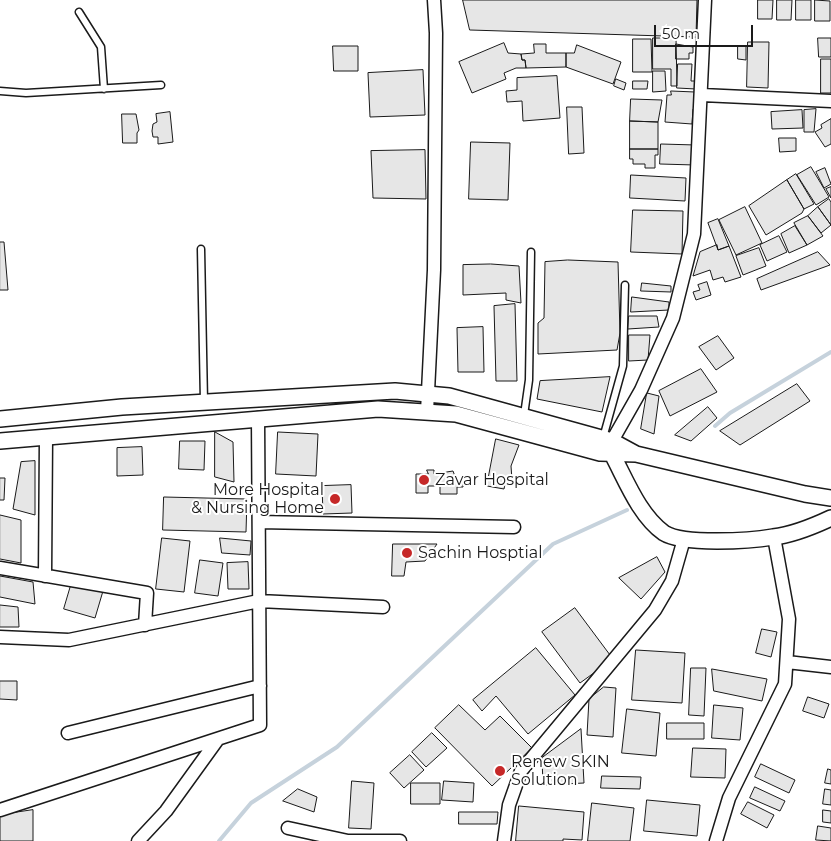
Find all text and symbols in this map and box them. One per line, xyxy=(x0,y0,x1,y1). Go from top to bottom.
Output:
scale bar xyxy=(656,15,755,47)
text: 50 m xyxy=(662,24,700,43)
place label: Zavar Hospital xyxy=(435,470,549,490)
marker: Zavar Hospital xyxy=(417,473,431,487)
place label: More Hospital & Nursing Home xyxy=(191,480,324,518)
marker: More Hospital & Nursing Home xyxy=(328,492,342,506)
place label: Sachin Hosptial xyxy=(418,543,543,563)
marker: Sachin Hosptial xyxy=(400,546,414,560)
place label: Renew SKIN Solution xyxy=(511,752,610,790)
marker: Renew SKIN Solution xyxy=(493,764,507,778)

